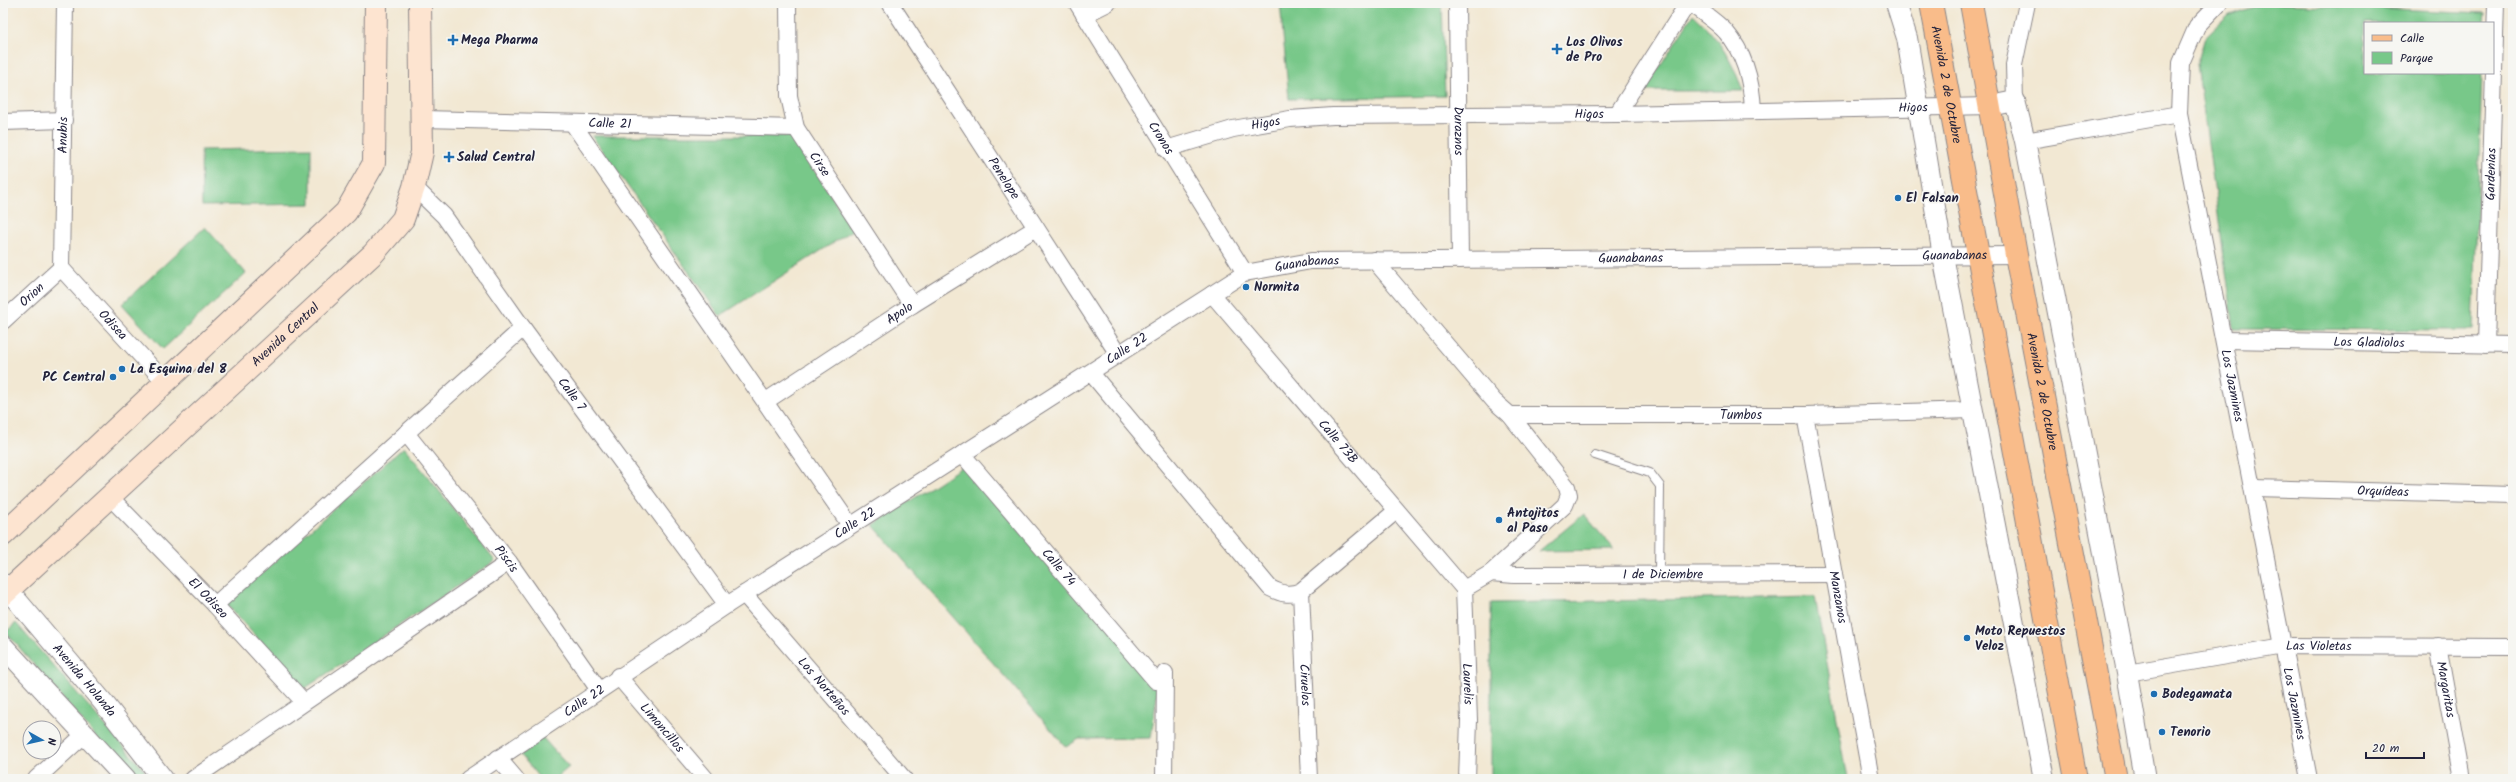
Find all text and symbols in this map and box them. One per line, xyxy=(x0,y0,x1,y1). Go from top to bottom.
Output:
legend xyxy=(2364,22,2494,74)
street label: Avenida 2 de Octubre xyxy=(1925,24,1968,145)
text: Calle xyxy=(2400,29,2425,48)
place label: Mega Pharma xyxy=(461,30,538,51)
place label: Los Olivos de Pro xyxy=(1566,32,1622,68)
marker: Mega Pharma xyxy=(448,35,458,45)
marker: Los Olivos de Pro xyxy=(1551,43,1563,55)
text: Parque xyxy=(2400,49,2434,68)
street label: Higos xyxy=(1898,97,1928,118)
street label: Higos xyxy=(1574,104,1604,125)
street label: Duraznos xyxy=(1448,106,1469,156)
street label: Higos xyxy=(1249,110,1282,136)
street label: Calle 21 xyxy=(588,112,632,135)
street label: Anubis xyxy=(52,116,74,153)
street label: Cronos xyxy=(1142,117,1180,159)
place label: Salud Central xyxy=(457,147,535,168)
street label: Cirse xyxy=(804,147,836,181)
street label: Gardenias xyxy=(2480,147,2502,201)
marker: Salud Central xyxy=(444,152,454,162)
street label: Penelope xyxy=(982,153,1025,204)
place label: El Falsan xyxy=(1906,188,1959,209)
marker: El Falsan xyxy=(1893,193,1903,203)
street label: Guanabanas xyxy=(1922,245,1988,266)
street label: Guanabanas xyxy=(1598,248,1664,269)
street label: Guanabanas xyxy=(1273,250,1340,278)
street label: Orion xyxy=(14,277,49,312)
place label: Normita xyxy=(1254,277,1300,298)
marker: Normita xyxy=(1241,282,1251,292)
street label: Apolo xyxy=(882,296,918,330)
street label: Avenida Central xyxy=(246,298,324,372)
street label: Odisea xyxy=(93,305,132,345)
street label: Calle 22 xyxy=(1102,327,1152,370)
street label: Avenida 2 de Octubre xyxy=(2021,331,2064,452)
street label: Los Gladiolos xyxy=(2333,331,2405,354)
street label: Los Jazmines xyxy=(2215,348,2250,424)
place label: La Esquina del 8 xyxy=(130,359,227,380)
marker: La Esquina del 8 xyxy=(117,364,127,374)
place label: PC Central xyxy=(43,367,106,388)
marker: PC Central xyxy=(108,372,118,382)
street label: Calle 7 xyxy=(552,373,592,416)
street label: Tumbos xyxy=(1720,405,1762,426)
street label: Calle 73B xyxy=(1313,415,1363,469)
street label: Orquídeas xyxy=(2357,480,2410,503)
street label: Calle 22 xyxy=(830,502,880,544)
place label: Antojitos al Paso xyxy=(1507,503,1559,539)
marker: Antojitos al Paso xyxy=(1494,515,1504,525)
street label: Piscis xyxy=(489,540,524,577)
street label: Calle 74 xyxy=(1036,544,1081,591)
street label: 1 de Diciembre xyxy=(1623,564,1703,585)
street label: Manzanos xyxy=(1823,569,1853,626)
street label: El Odiseo xyxy=(183,573,234,624)
place label: Moto Repuestos Veloz xyxy=(1975,621,2065,657)
marker: Moto Repuestos Veloz xyxy=(1962,633,1972,643)
street label: Las Violetas xyxy=(2286,636,2352,657)
street label: Avenida Holanda xyxy=(47,639,121,722)
street label: Los Norteños xyxy=(792,652,856,721)
street label: Margaritas xyxy=(2430,659,2461,720)
street label: Laurelis xyxy=(1456,663,1479,706)
street label: Ciruelos xyxy=(1294,664,1316,707)
street label: Los Jazmines xyxy=(2277,666,2312,742)
street label: Calle 22 xyxy=(559,679,609,723)
place label: Bodegamata xyxy=(2162,684,2232,705)
marker: Bodegamata xyxy=(2149,689,2159,699)
street label: Limoncillos xyxy=(635,698,690,758)
north arrow xyxy=(22,720,62,760)
place label: Tenorio xyxy=(2170,722,2211,743)
marker: Tenorio xyxy=(2157,727,2167,737)
scale bar xyxy=(2366,734,2424,760)
text: N xyxy=(42,737,60,746)
text: 20 m xyxy=(2372,739,2400,758)

